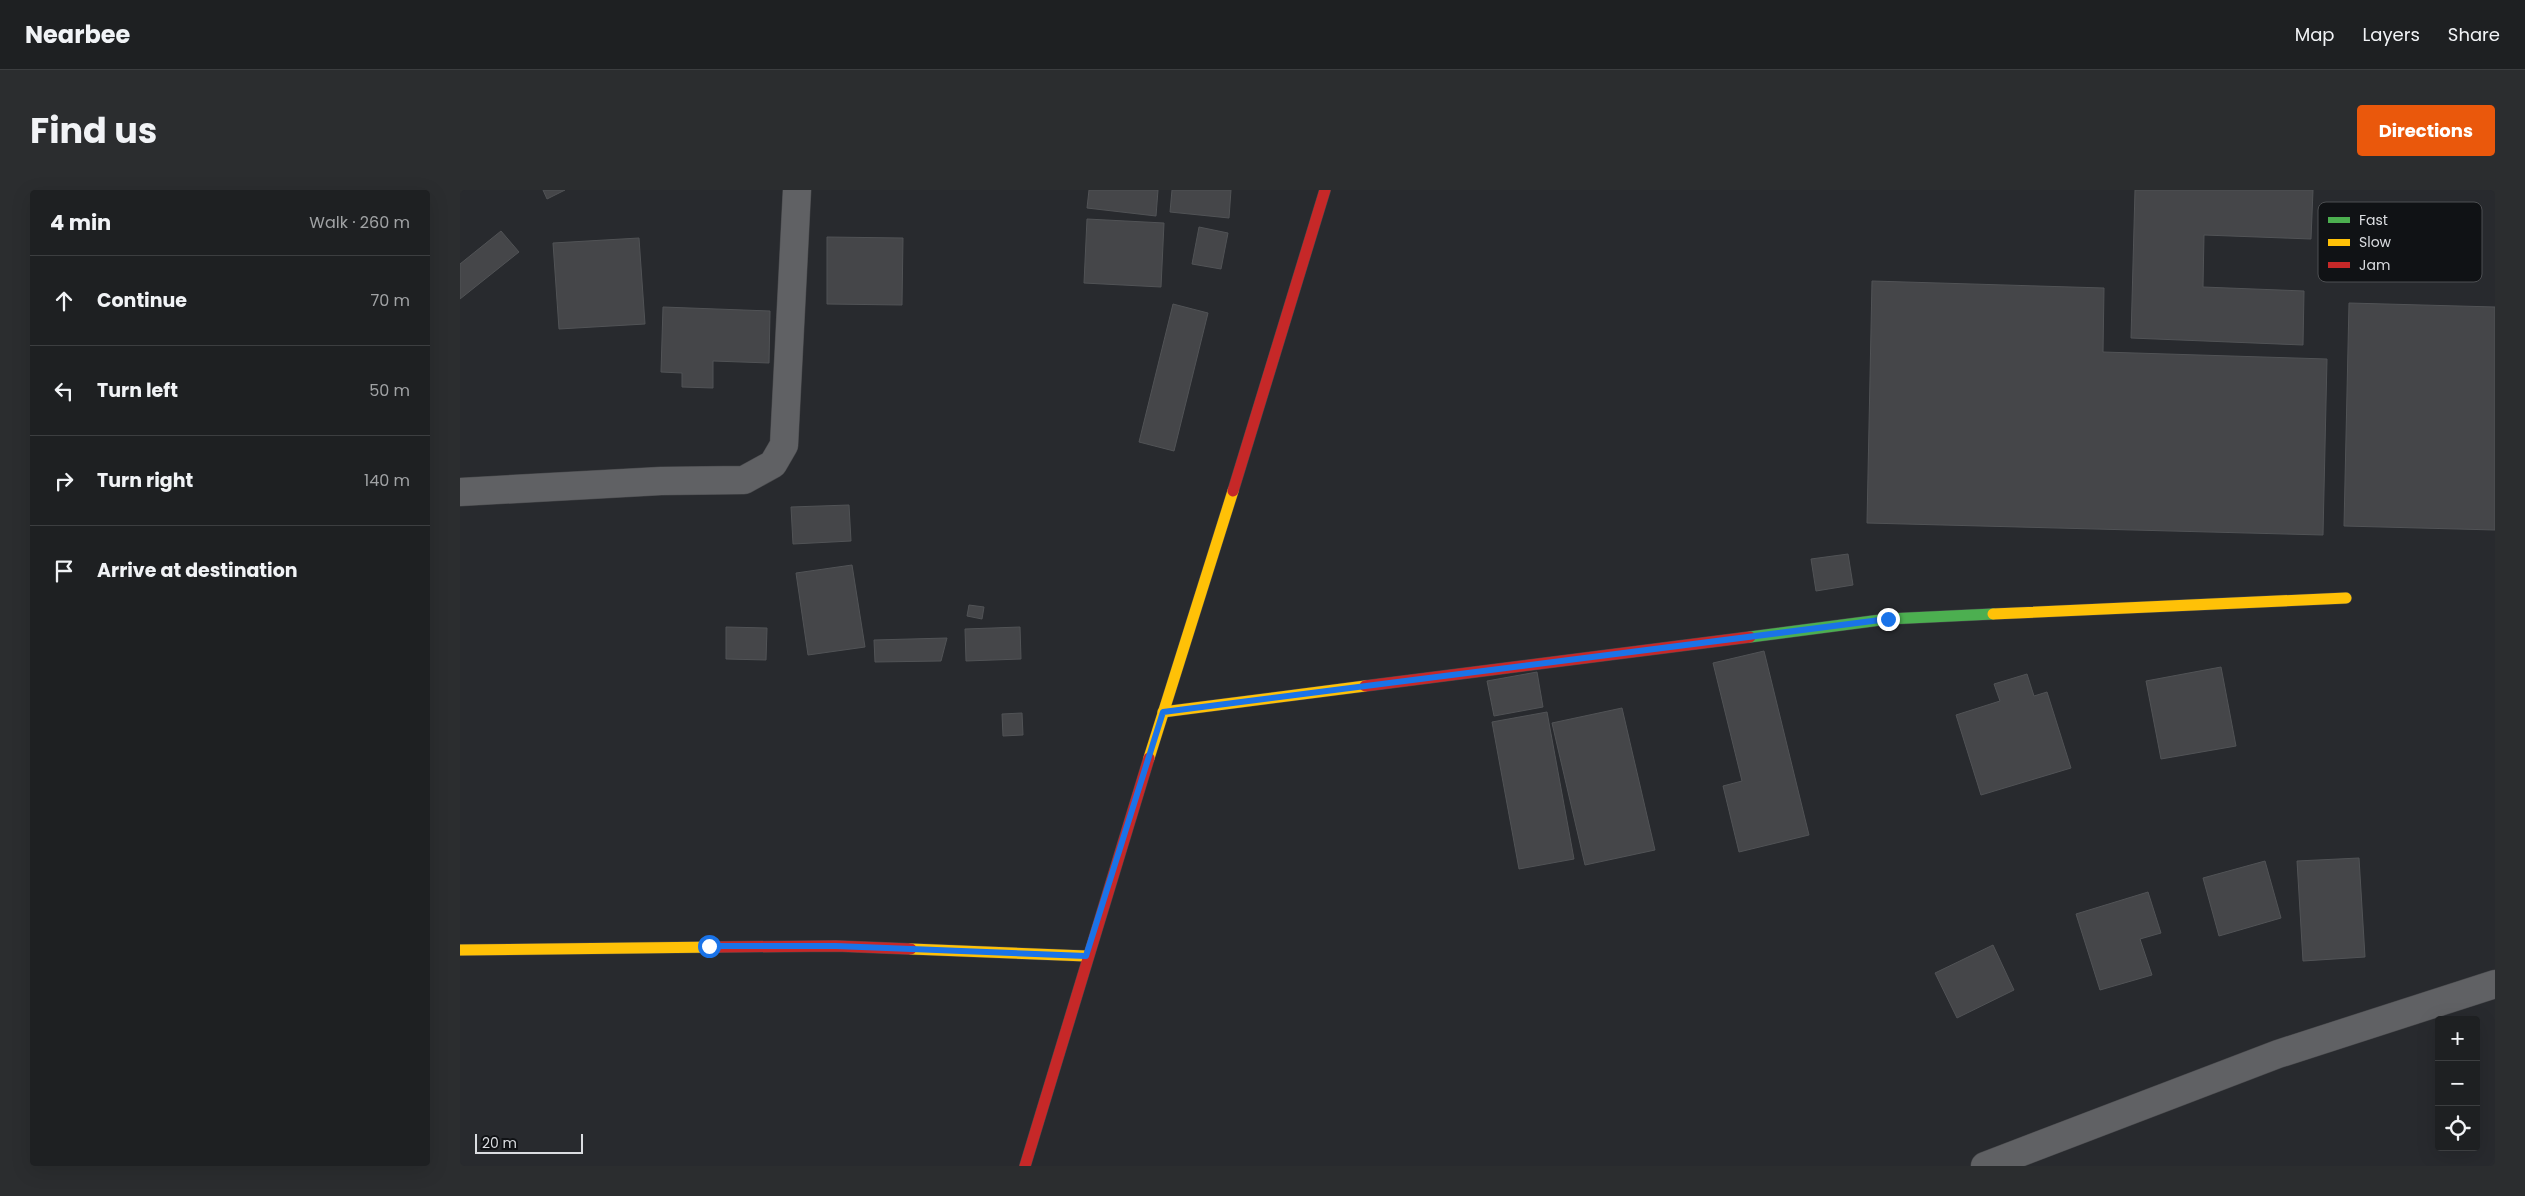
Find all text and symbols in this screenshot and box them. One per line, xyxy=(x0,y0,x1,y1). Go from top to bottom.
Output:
text: Nearbee xyxy=(25,18,130,51)
text: Map xyxy=(2295,22,2335,47)
text: Layers xyxy=(2363,22,2420,47)
text: Share xyxy=(2448,22,2500,47)
button: Directions xyxy=(2357,105,2495,156)
text: Find us xyxy=(30,106,157,155)
legend xyxy=(2318,202,2482,282)
text: 4 min xyxy=(50,208,111,237)
text: Fast xyxy=(2359,210,2388,230)
text: Walk · 260 m xyxy=(309,211,410,234)
text: Slow xyxy=(2359,232,2392,252)
text: Jam xyxy=(2359,255,2390,275)
icon: ahead xyxy=(50,287,78,315)
text: Continue xyxy=(97,287,187,314)
text: 70 m xyxy=(370,289,410,312)
icon: left xyxy=(50,377,78,405)
text: Turn left xyxy=(97,377,178,404)
text: 50 m xyxy=(369,379,410,402)
icon: right xyxy=(50,467,78,495)
text: Turn right xyxy=(97,467,193,494)
text: 140 m xyxy=(364,469,410,492)
icon: arrive xyxy=(50,557,78,585)
text: Arrive at destination xyxy=(97,557,298,584)
route end xyxy=(1877,608,1900,631)
route start xyxy=(698,935,721,958)
map controls xyxy=(2435,1016,2480,1151)
button: + xyxy=(2435,1016,2480,1061)
button: − xyxy=(2435,1061,2480,1106)
button: locate xyxy=(2435,1106,2480,1151)
scale bar xyxy=(475,1131,582,1154)
text: 20 m xyxy=(482,1133,517,1153)

